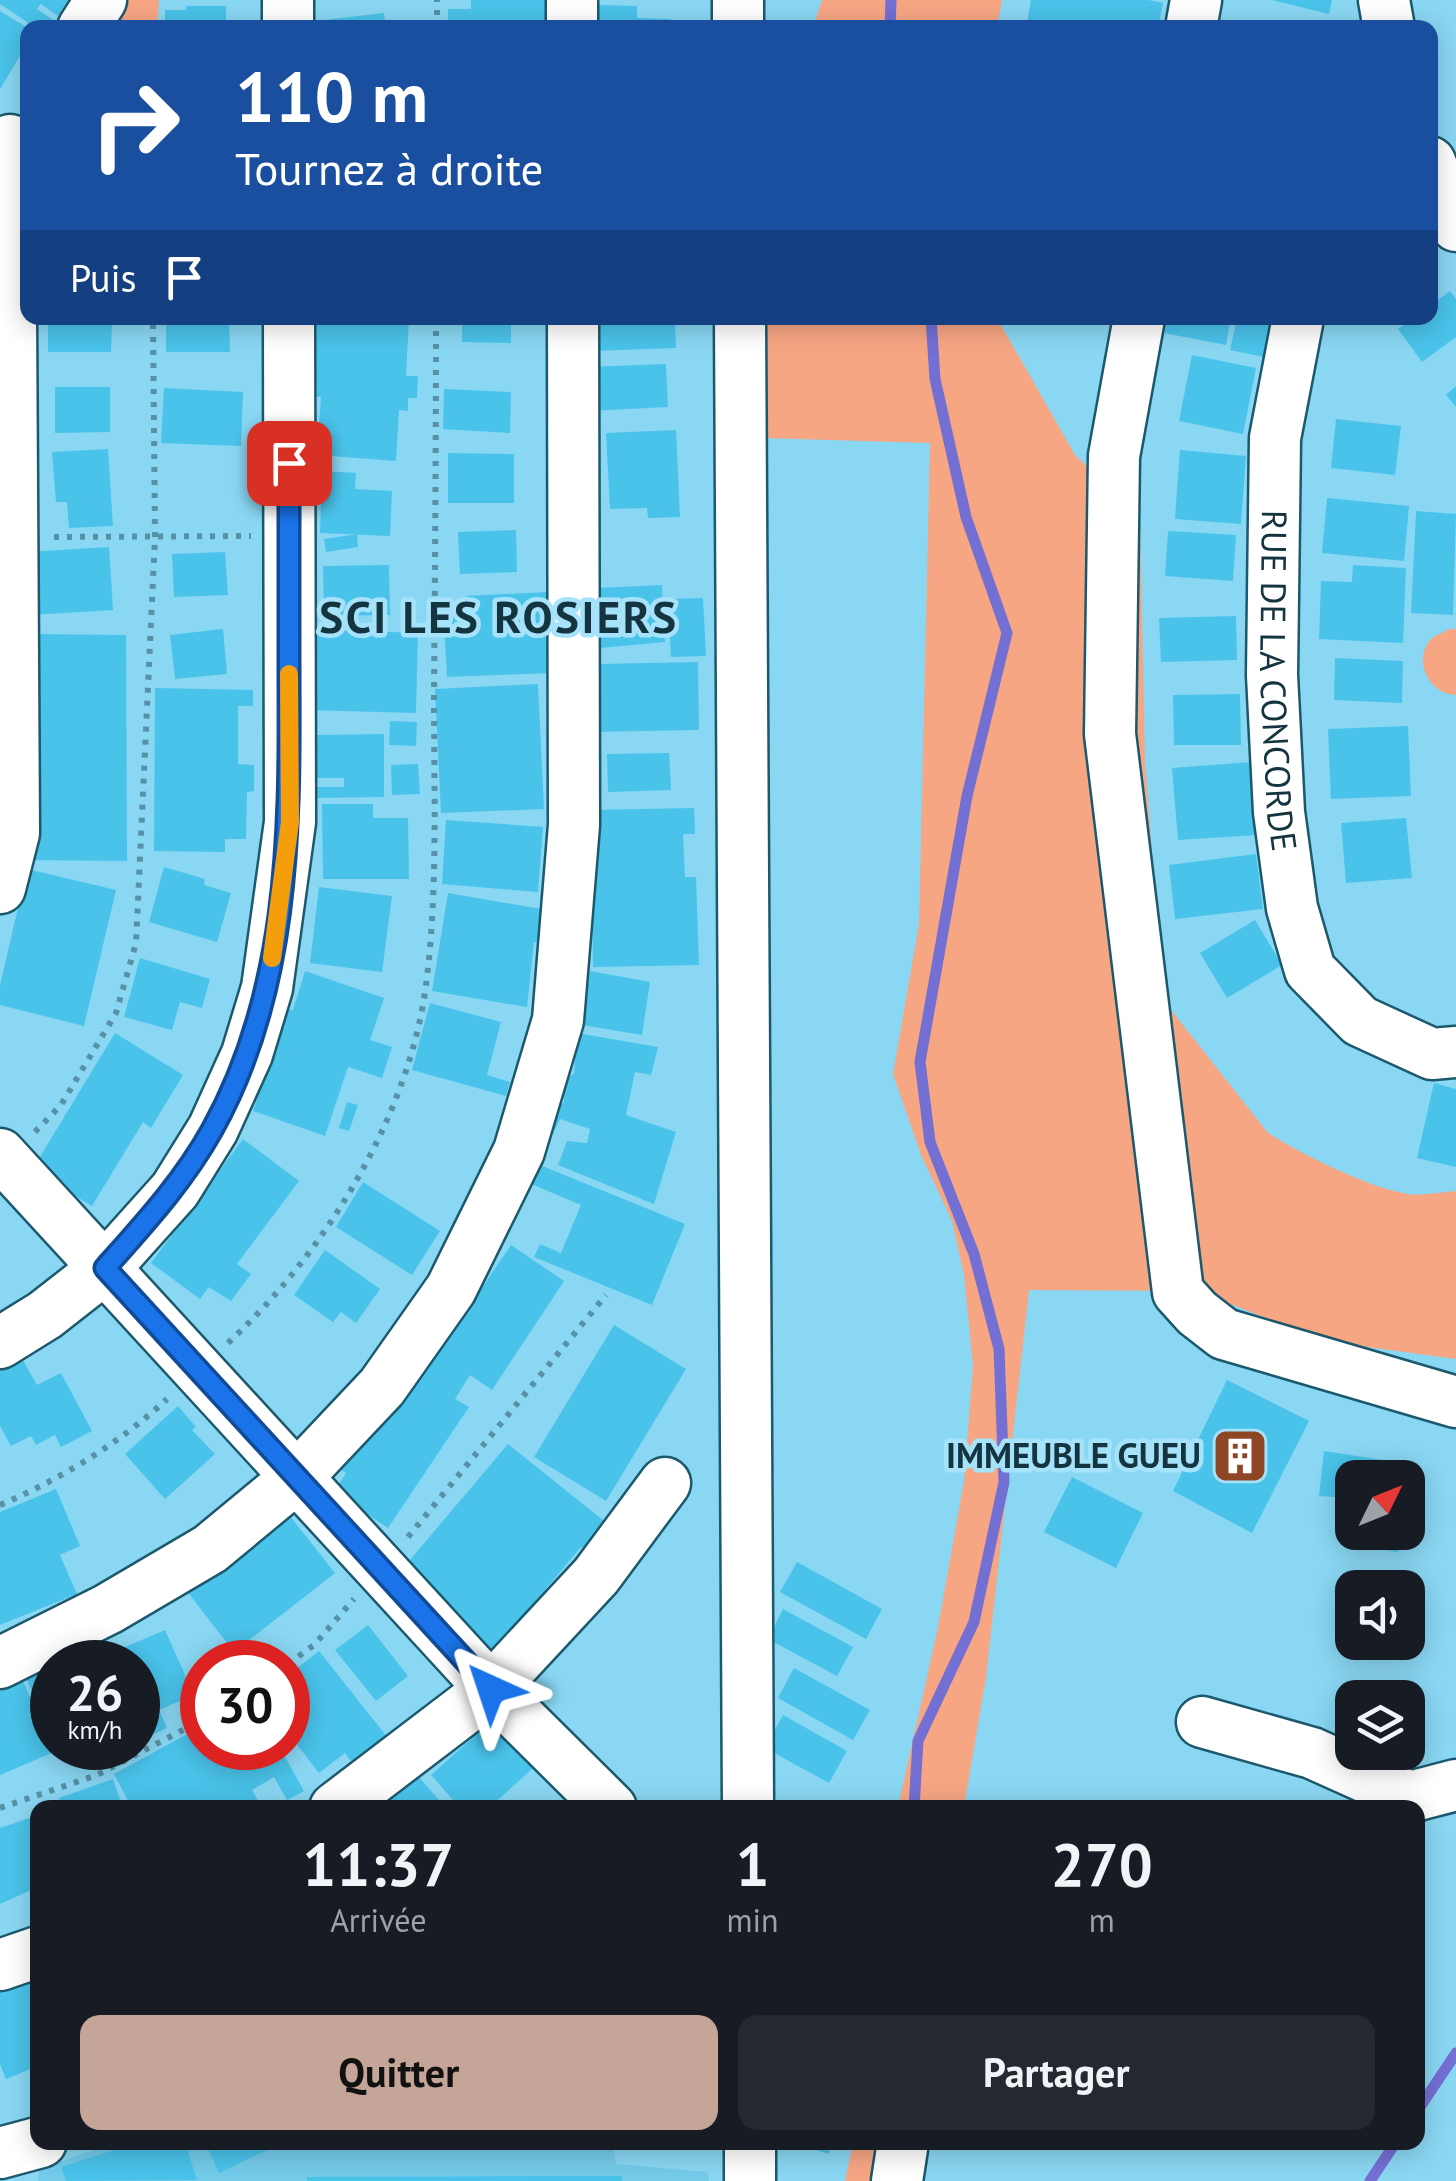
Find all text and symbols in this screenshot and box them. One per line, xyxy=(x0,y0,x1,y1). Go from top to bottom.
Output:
text: 110 m xyxy=(235,51,428,141)
icon: right xyxy=(70,60,200,190)
text: Tournez à droite xyxy=(235,139,543,197)
icon: arrive xyxy=(157,250,212,305)
text: Puis xyxy=(70,253,137,302)
pin xyxy=(247,421,332,506)
icon: arrive xyxy=(262,436,317,491)
street label: RUE DE LA CONCORDE xyxy=(1250,510,1308,854)
district label: SCI LES ROSIERS xyxy=(319,587,679,645)
building icon: IMMEUBLE GUEU xyxy=(1210,1426,1270,1486)
place label: IMMEUBLE GUEU xyxy=(946,1432,1201,1478)
north arrow xyxy=(1335,1460,1425,1550)
map controls xyxy=(1335,1460,1425,1770)
button: sound xyxy=(1335,1570,1425,1660)
position arrow xyxy=(439,1637,543,1741)
speed limit sign: 30 xyxy=(180,1640,310,1770)
text: 26 xyxy=(67,1660,123,1725)
button: layers xyxy=(1335,1680,1425,1770)
text: km/h xyxy=(68,1714,122,1746)
text: 11:37 xyxy=(302,1825,454,1903)
text: 1 xyxy=(736,1825,770,1903)
text: 270 xyxy=(1051,1825,1153,1903)
text: Arrivée xyxy=(330,1899,426,1941)
text: min xyxy=(727,1899,779,1941)
text: m xyxy=(1089,1899,1115,1941)
button: Quitter xyxy=(80,2015,718,2130)
button: Partager xyxy=(738,2015,1375,2130)

